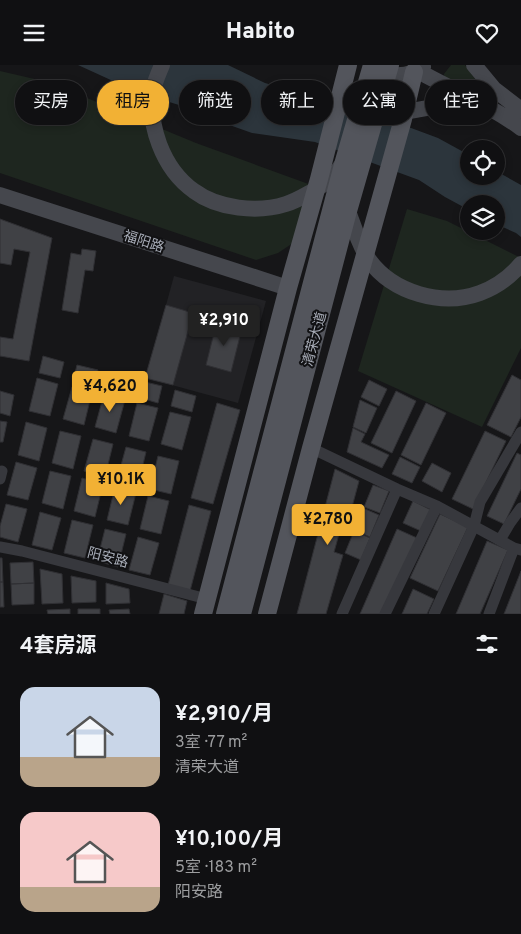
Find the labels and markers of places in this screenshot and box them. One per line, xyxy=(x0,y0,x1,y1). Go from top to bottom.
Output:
pin: ¥2,910 xyxy=(183,305,265,347)
pin: ¥4,620 xyxy=(69,371,151,413)
pin: ¥10.1K xyxy=(80,463,162,506)
pin: ¥2,780 xyxy=(287,503,369,546)

